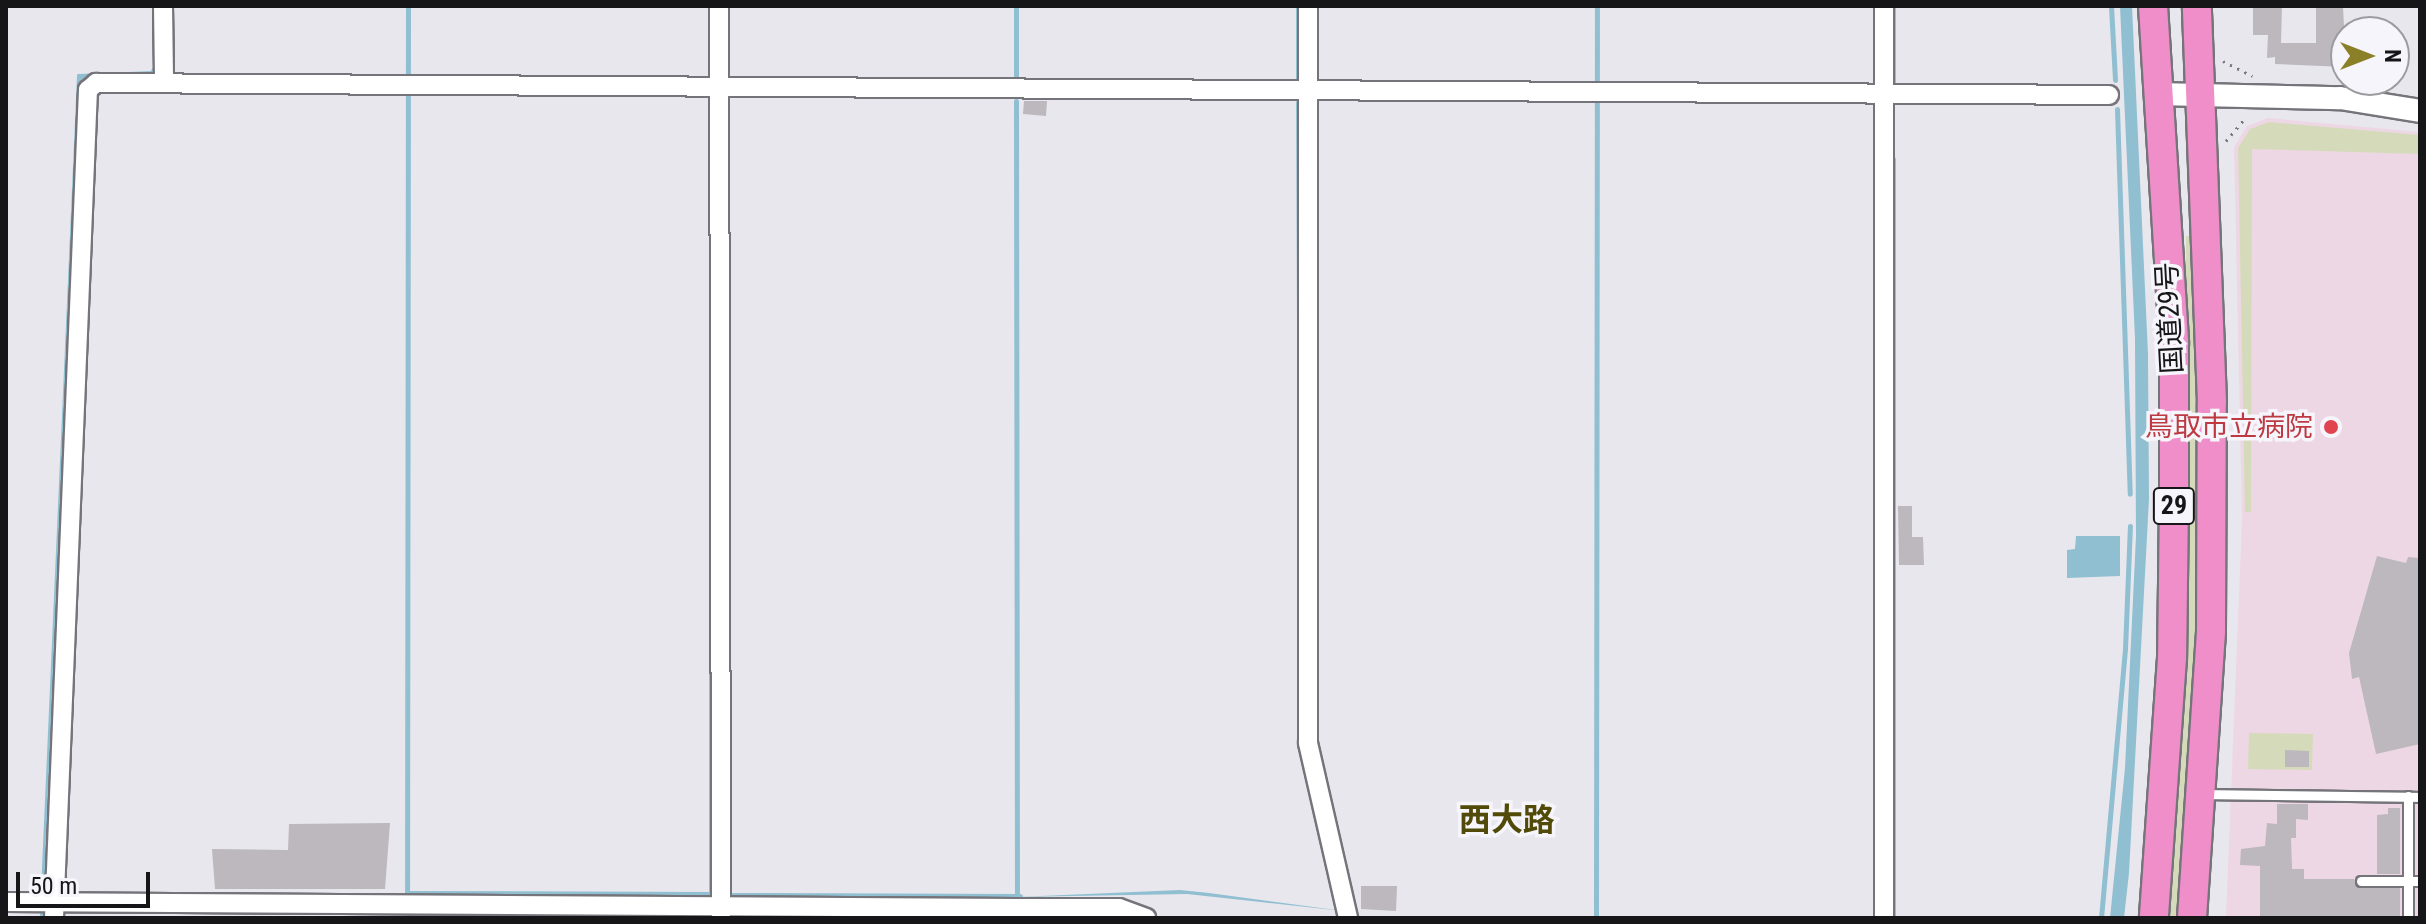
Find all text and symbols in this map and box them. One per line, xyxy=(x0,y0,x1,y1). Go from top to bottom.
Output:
north arrow xyxy=(2330,16,2410,96)
text: N xyxy=(2380,49,2405,63)
street label: 国道29号 xyxy=(2150,261,2190,375)
place label: 鳥取市立病院 xyxy=(2145,410,2313,444)
marker: 鳥取市立病院 xyxy=(2320,416,2342,438)
road number: 29 xyxy=(2152,484,2196,528)
district label: 西大路 xyxy=(1459,801,1555,839)
scale bar xyxy=(20,856,154,906)
text: 50 m xyxy=(30,872,77,900)

